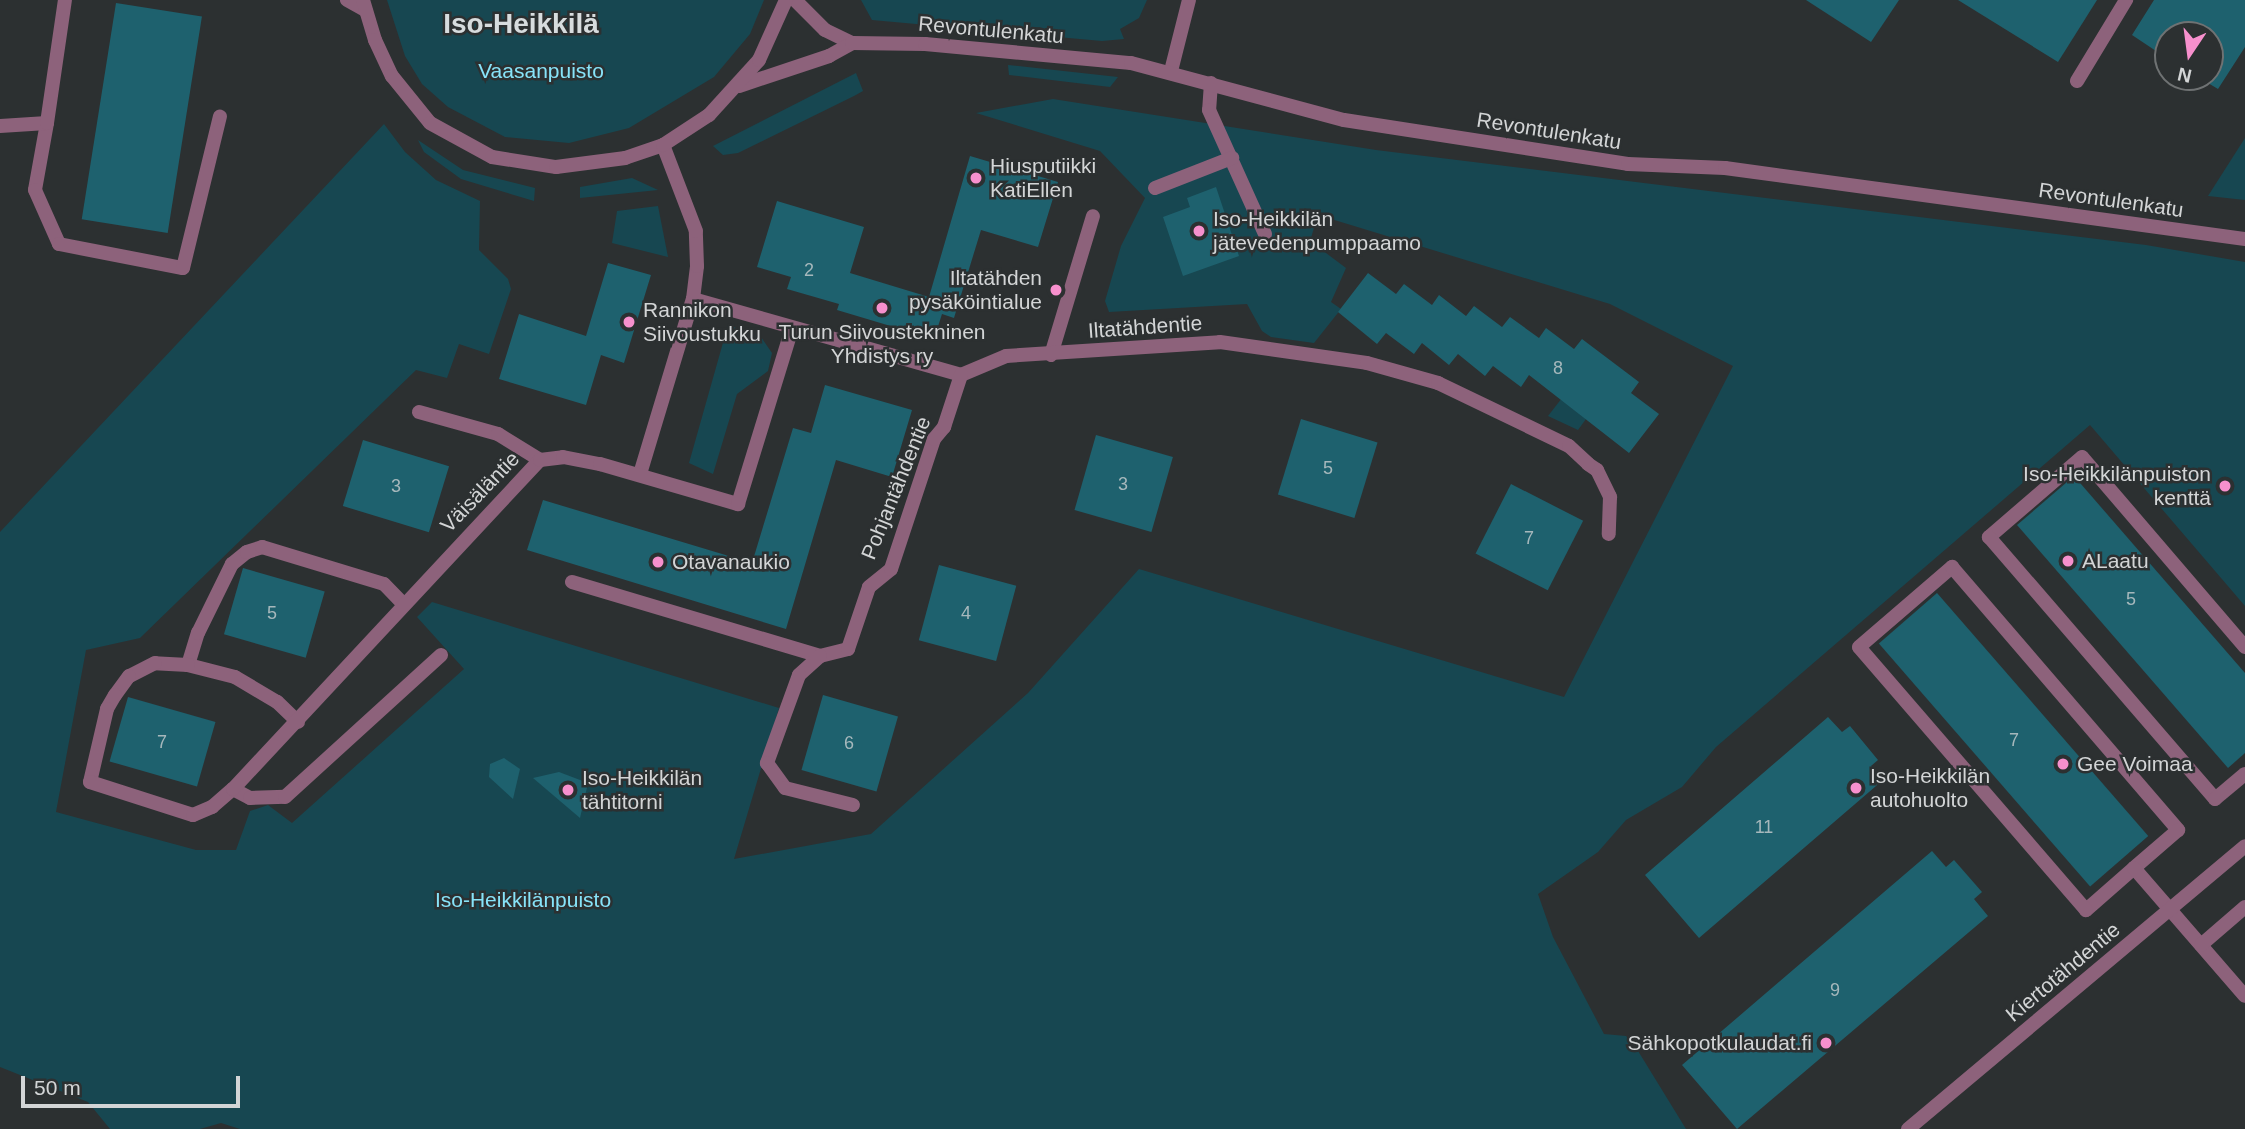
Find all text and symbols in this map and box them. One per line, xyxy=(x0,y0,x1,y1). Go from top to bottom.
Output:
district label: Iso-Heikkilä xyxy=(443,7,599,41)
street label: Revontulenkatu xyxy=(917,11,1065,49)
north arrow xyxy=(2154,21,2224,91)
park label: Vaasanpuisto xyxy=(478,58,604,84)
text: N xyxy=(2176,63,2194,87)
street label: Revontulenkatu xyxy=(1475,107,1623,155)
place label: Hiusputiikki KatiEllen xyxy=(990,153,1096,203)
marker: Hiusputiikki KatiEllen xyxy=(968,170,984,186)
street label: Revontulenkatu xyxy=(2037,177,2185,223)
place label: Iso-Heikkilän jätevedenpumppaamo xyxy=(1213,206,1421,256)
marker: Iso-Heikkilän jätevedenpumppaamo xyxy=(1191,223,1207,239)
house number: 2 xyxy=(804,259,814,281)
place label: Iltatähden pysäköintialue xyxy=(909,265,1042,315)
marker: Iltatähden pysäköintialue xyxy=(1048,282,1064,298)
place label: Rannikon Siivoustukku xyxy=(643,297,761,347)
marker: Turun Siivoustekninen Yhdistys ry xyxy=(874,300,890,316)
street label: Iltatähdentie xyxy=(1087,310,1203,344)
marker: Rannikon Siivoustukku xyxy=(621,314,637,330)
place label: Turun Siivoustekninen Yhdistys ry xyxy=(778,319,986,369)
house number: 8 xyxy=(1553,357,1563,379)
street label: Pohjantähdentie xyxy=(856,413,936,563)
street label: Väisäläntie xyxy=(435,446,525,538)
house number: 5 xyxy=(1323,457,1333,479)
place label: Iso-Heikkilänpuiston kenttä xyxy=(2023,461,2211,511)
house number: 3 xyxy=(1118,473,1128,495)
house number: 3 xyxy=(391,475,401,497)
marker: Iso-Heikkilänpuiston kenttä xyxy=(2217,478,2233,494)
house number: 7 xyxy=(1524,527,1534,549)
place label: ALaatu xyxy=(2082,548,2149,574)
place label: Otavanaukio xyxy=(672,549,790,575)
marker: ALaatu xyxy=(2060,553,2076,569)
marker: Otavanaukio xyxy=(650,554,666,570)
house number: 5 xyxy=(2126,588,2136,610)
house number: 5 xyxy=(267,602,277,624)
house number: 4 xyxy=(961,602,971,624)
house number: 7 xyxy=(2009,729,2019,751)
house number: 7 xyxy=(157,731,167,753)
house number: 6 xyxy=(844,732,854,754)
place label: Gee Voimaa xyxy=(2077,751,2193,777)
marker: Gee Voimaa xyxy=(2055,756,2071,772)
place label: Iso-Heikkilän autohuolto xyxy=(1870,763,1990,813)
place label: Iso-Heikkilän tähtitorni xyxy=(582,765,702,815)
marker: Iso-Heikkilän autohuolto xyxy=(1848,780,1864,796)
marker: Iso-Heikkilän tähtitorni xyxy=(560,782,576,798)
house number: 11 xyxy=(1755,816,1773,838)
park label: Iso-Heikkilänpuisto xyxy=(435,887,611,913)
street label: Kiertotähdentie xyxy=(2001,917,2125,1027)
house number: 9 xyxy=(1830,979,1840,1001)
place label: Sähkopotkulaudat.fi xyxy=(1628,1030,1812,1056)
marker: Sähkopotkulaudat.fi xyxy=(1818,1035,1834,1051)
scale bar xyxy=(24,1062,243,1106)
text: 50 m xyxy=(34,1076,81,1099)

